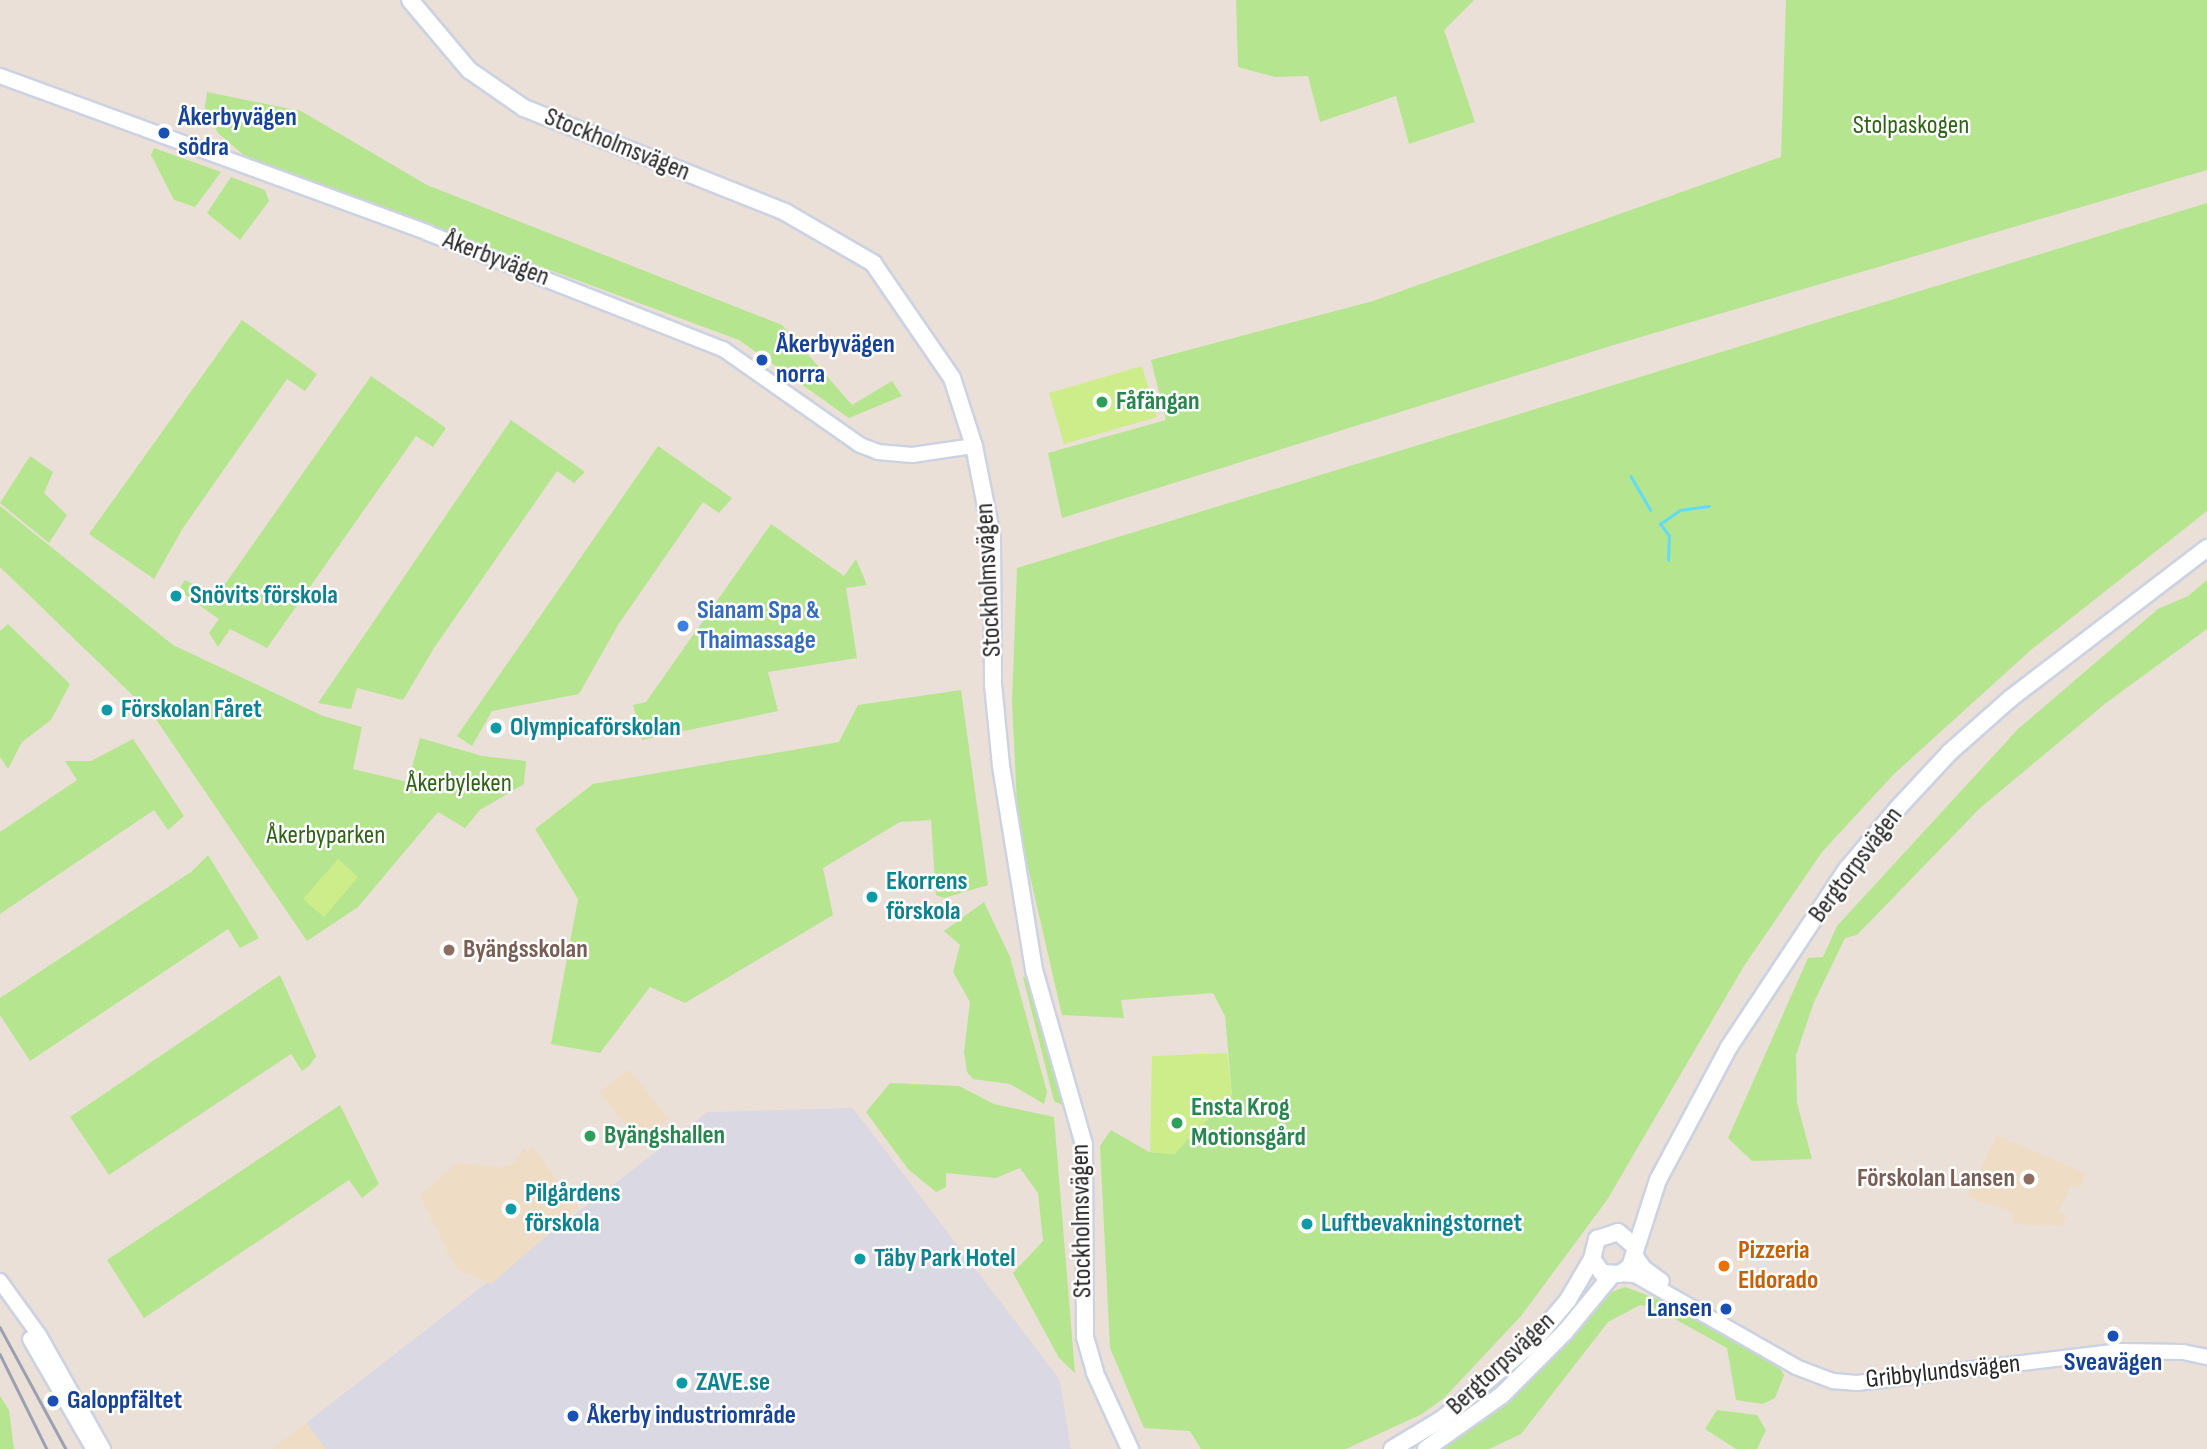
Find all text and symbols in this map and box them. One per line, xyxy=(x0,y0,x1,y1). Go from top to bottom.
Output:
place label: Åkerbyvägen södra xyxy=(178,102,297,164)
street label: Stockholmsvägen xyxy=(540,102,694,188)
park label: Stolpaskogen xyxy=(1853,110,1969,142)
marker: Åkerbyvägen södra xyxy=(156,125,172,141)
street label: Åkerbyvägen xyxy=(439,225,553,293)
place label: Åkerbyvägen norra xyxy=(776,329,895,390)
marker: Åkerbyvägen norra xyxy=(754,352,770,368)
place label: Fåfängan xyxy=(1116,386,1200,418)
marker: Fåfängan xyxy=(1094,394,1110,410)
street label: Stockholmsvägen xyxy=(969,502,1009,658)
place label: Snövits förskola xyxy=(190,580,338,612)
marker: Snövits förskola xyxy=(168,588,184,604)
place label: Sianam Spa & Thaimassage xyxy=(697,595,820,656)
marker: Sianam Spa & Thaimassage xyxy=(675,618,691,634)
place label: Förskolan Fåret xyxy=(121,694,262,726)
marker: Förskolan Fåret xyxy=(99,702,115,718)
place label: Olympicaförskolan xyxy=(510,712,681,744)
marker: Olympicaförskolan xyxy=(488,720,504,736)
park label: Åkerbyleken xyxy=(406,768,512,800)
street label: Bergtorpsvägen xyxy=(1802,801,1910,929)
park label: Åkerbyparken xyxy=(267,820,385,852)
place label: Ekorrens förskola xyxy=(886,866,968,928)
marker: Ekorrens förskola xyxy=(864,889,880,905)
place label: Byängsskolan xyxy=(463,934,588,966)
marker: Byängsskolan xyxy=(441,942,457,958)
place label: Ensta Krog Motionsgård xyxy=(1191,1092,1306,1154)
marker: Ensta Krog Motionsgård xyxy=(1169,1115,1185,1131)
place label: Byängshallen xyxy=(604,1120,725,1152)
marker: Byängshallen xyxy=(582,1128,598,1144)
street label: Stockholmsvägen xyxy=(1065,1144,1099,1298)
place label: Förskolan Lansen xyxy=(1857,1163,2015,1195)
marker: Förskolan Lansen xyxy=(2021,1171,2037,1187)
place label: Pilgårdens förskola xyxy=(525,1178,620,1240)
marker: Pilgårdens förskola xyxy=(503,1201,519,1217)
place label: Luftbevakningstornet xyxy=(1321,1208,1522,1240)
marker: Luftbevakningstornet xyxy=(1299,1216,1315,1232)
place label: Pizzeria Eldorado xyxy=(1738,1235,1818,1296)
place label: Täby Park Hotel xyxy=(874,1243,1016,1275)
marker: Täby Park Hotel xyxy=(852,1251,868,1267)
marker: Pizzeria Eldorado xyxy=(1716,1258,1732,1274)
place label: Lansen xyxy=(1647,1293,1712,1325)
marker: Lansen xyxy=(1718,1301,1734,1317)
street label: Bergtorpsvägen xyxy=(1440,1306,1562,1422)
marker: Sveavägen xyxy=(2105,1328,2121,1344)
place label: Sveavägen xyxy=(2064,1347,2162,1379)
street label: Gribbylundsvägen xyxy=(1864,1348,2022,1396)
place label: ZAVE.se xyxy=(696,1367,770,1399)
marker: ZAVE.se xyxy=(674,1375,690,1391)
place label: Galoppfältet xyxy=(67,1385,182,1417)
marker: Galoppfältet xyxy=(45,1393,61,1409)
place label: Åkerby industriområde xyxy=(587,1400,796,1432)
marker: Åkerby industriområde xyxy=(565,1408,581,1424)

